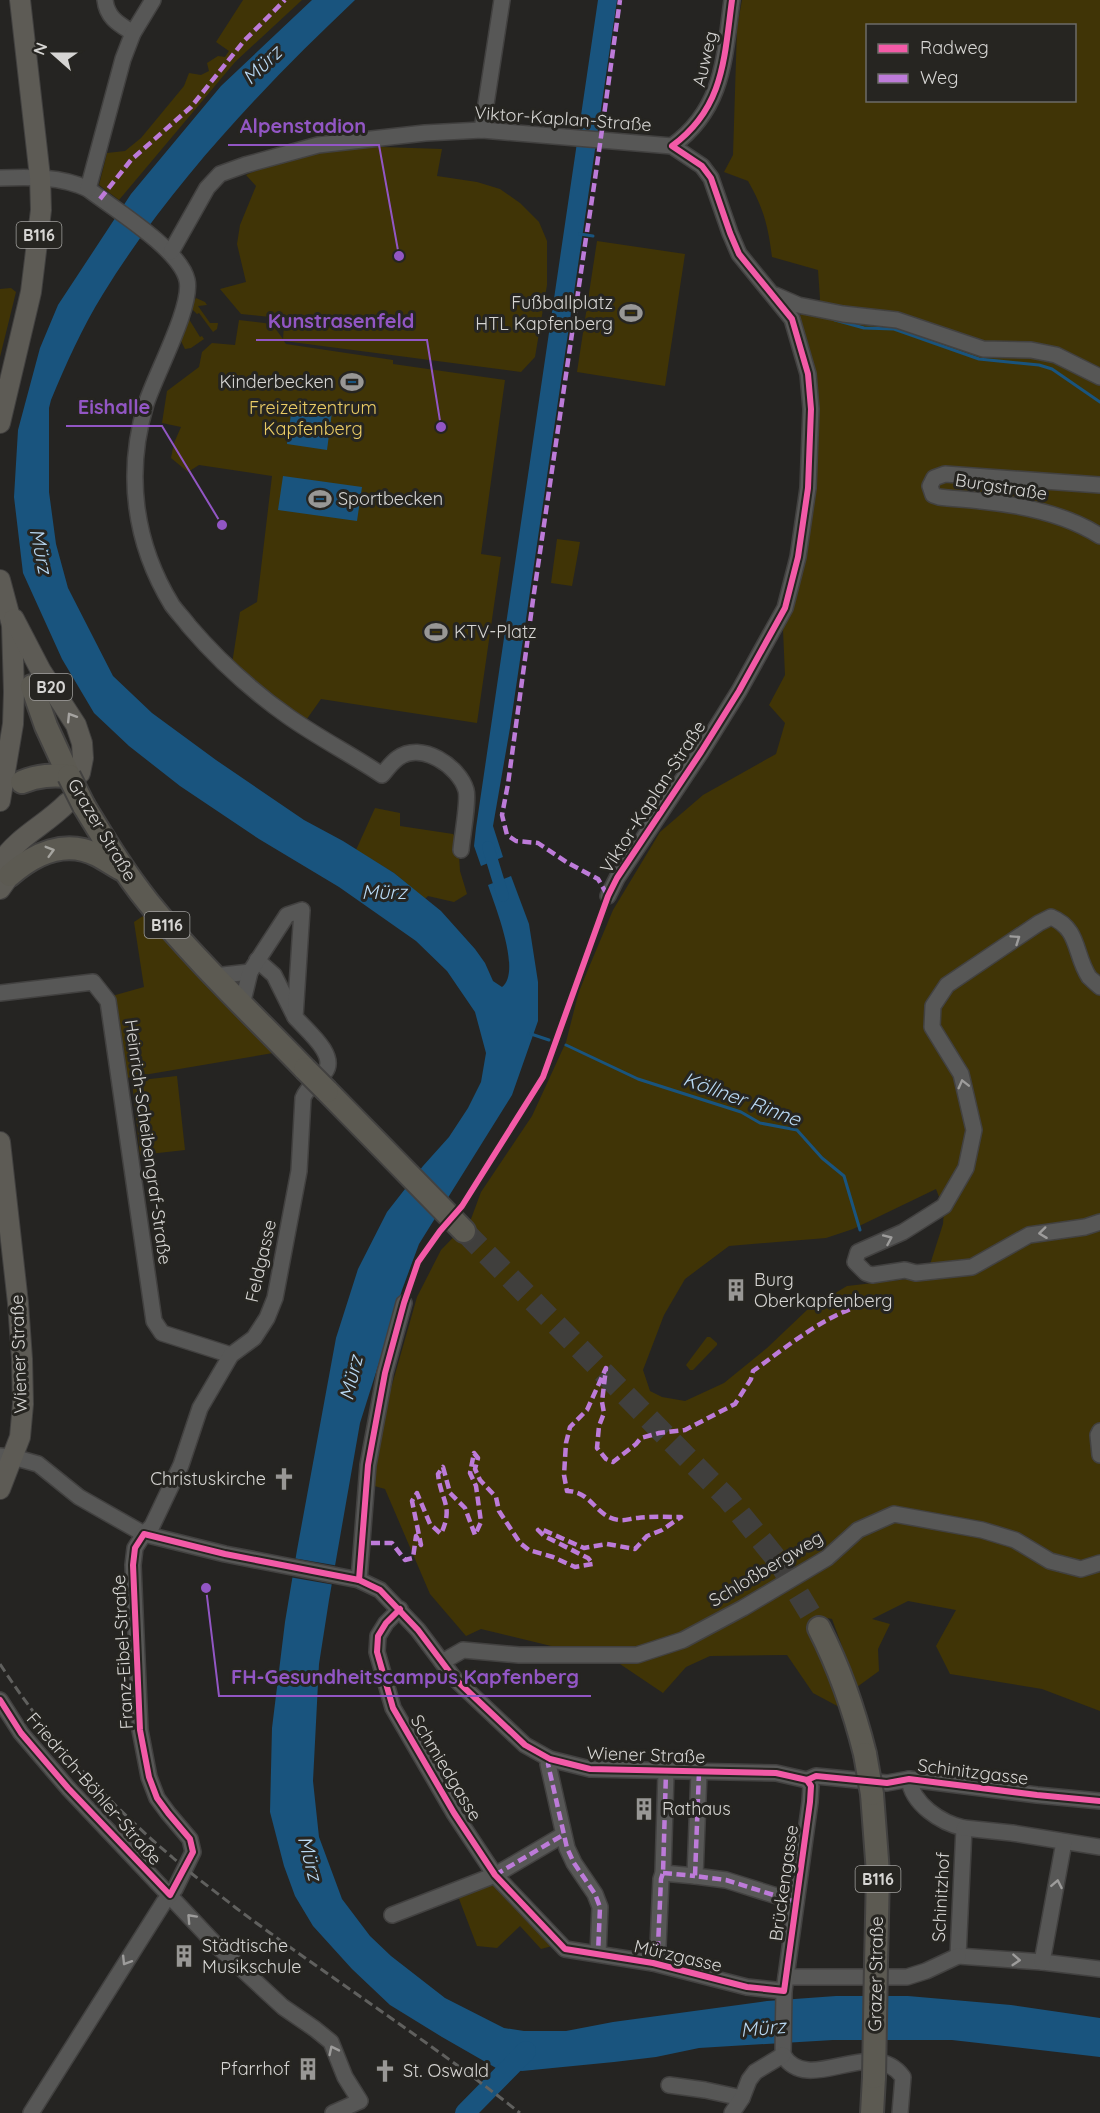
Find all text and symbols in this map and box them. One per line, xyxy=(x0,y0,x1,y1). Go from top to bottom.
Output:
north arrow xyxy=(24,24,84,84)
legend xyxy=(866,24,1076,102)
street label: Auweg xyxy=(687,29,722,89)
text: Radweg xyxy=(920,36,989,59)
water label: Mürz xyxy=(237,38,288,89)
text: N xyxy=(29,40,51,58)
text: Weg xyxy=(920,66,958,89)
street label: Viktor-Kaplan-Straße xyxy=(474,101,652,136)
callout: Alpenstadion xyxy=(228,107,379,145)
text: Alpenstadion xyxy=(240,113,366,138)
road number: B116 xyxy=(16,222,62,248)
place label: Fußballplatz HTL Kapfenberg xyxy=(475,291,613,335)
sports icon: Fußballplatz HTL Kapfenberg xyxy=(618,300,644,326)
callout: Kunstrasenfeld xyxy=(256,302,427,340)
text: Kunstrasenfeld xyxy=(268,308,414,333)
sports icon: Kinderbecken xyxy=(339,369,365,395)
place label: Kinderbecken xyxy=(219,370,334,393)
callout: Eishalle xyxy=(66,388,162,426)
text: Eishalle xyxy=(78,394,150,419)
park label: Freizeitzentrum Kapfenberg xyxy=(249,396,377,440)
street label: Burgstraße xyxy=(953,468,1049,505)
sports icon: Sportbecken xyxy=(307,486,333,512)
place label: Sportbecken xyxy=(338,487,443,510)
water label: Mürz xyxy=(25,526,59,578)
sports icon: KTV-Platz xyxy=(423,619,449,645)
place label: KTV-Platz xyxy=(454,620,537,643)
road number: B20 xyxy=(30,674,72,700)
one-way arrow xyxy=(66,713,78,723)
street label: Viktor-Kaplan-Straße xyxy=(595,716,711,877)
street label: Grazer Straße xyxy=(63,774,142,885)
one-way arrow xyxy=(45,846,55,859)
water label: Mürz xyxy=(361,879,409,904)
road number: B116 xyxy=(144,912,190,938)
one-way arrow xyxy=(1009,935,1020,946)
street label: Heinrich-Scheibengraf-Straße xyxy=(120,1018,177,1266)
water label: Köllner Rinne xyxy=(680,1066,805,1132)
one-way arrow xyxy=(958,1079,971,1089)
street label: Feldgasse xyxy=(240,1217,281,1304)
one-way arrow xyxy=(1038,1226,1047,1238)
one-way arrow xyxy=(882,1234,893,1246)
place label: Burg Oberkapfenberg xyxy=(754,1268,893,1312)
building icon: Burg Oberkapfenberg xyxy=(723,1277,749,1303)
street label: Wiener Straße xyxy=(5,1294,32,1414)
water label: Mürz xyxy=(333,1351,368,1403)
church icon: Christuskirche xyxy=(271,1466,297,1492)
place label: Christuskirche xyxy=(150,1467,266,1490)
street label: Schloßbergweg xyxy=(704,1525,827,1612)
street label: Franz-Eibel-Straße xyxy=(107,1574,138,1730)
callout: FH-Gesundheitscampus Kapfenberg xyxy=(219,1658,591,1696)
text: FH-Gesundheitscampus Kapfenberg xyxy=(231,1664,579,1689)
street label: Friedrich-Böhler-Straße xyxy=(22,1708,167,1870)
street label: Schmiedgasse xyxy=(406,1710,487,1825)
street label: Wiener Straße xyxy=(586,1741,706,1768)
street label: Schinitzgasse xyxy=(916,1753,1030,1790)
building icon: Rathaus xyxy=(631,1796,657,1822)
place label: Rathaus xyxy=(662,1797,731,1820)
street label: Brückengasse xyxy=(764,1823,803,1943)
water label: Mürz xyxy=(293,1833,329,1885)
street label: Schinitzhof xyxy=(927,1851,954,1943)
road number: B116 xyxy=(856,1866,900,1892)
one-way arrow xyxy=(1050,1879,1063,1889)
one-way arrow xyxy=(187,1915,198,1926)
street label: Grazer Straße xyxy=(863,1916,888,2032)
place label: Städtische Musikschule xyxy=(202,1934,301,1978)
street label: Mürzgasse xyxy=(632,1934,724,1977)
building icon: Städtische Musikschule xyxy=(171,1943,197,1969)
one-way arrow xyxy=(1011,1953,1020,1966)
one-way arrow xyxy=(122,1955,134,1965)
water label: Mürz xyxy=(739,2013,789,2042)
one-way arrow xyxy=(329,2045,341,2056)
building icon: Pfarrhof xyxy=(295,2056,321,2082)
place label: Pfarrhof xyxy=(220,2057,291,2080)
church icon: St. Oswald xyxy=(372,2058,398,2084)
place label: St. Oswald xyxy=(403,2059,489,2082)

